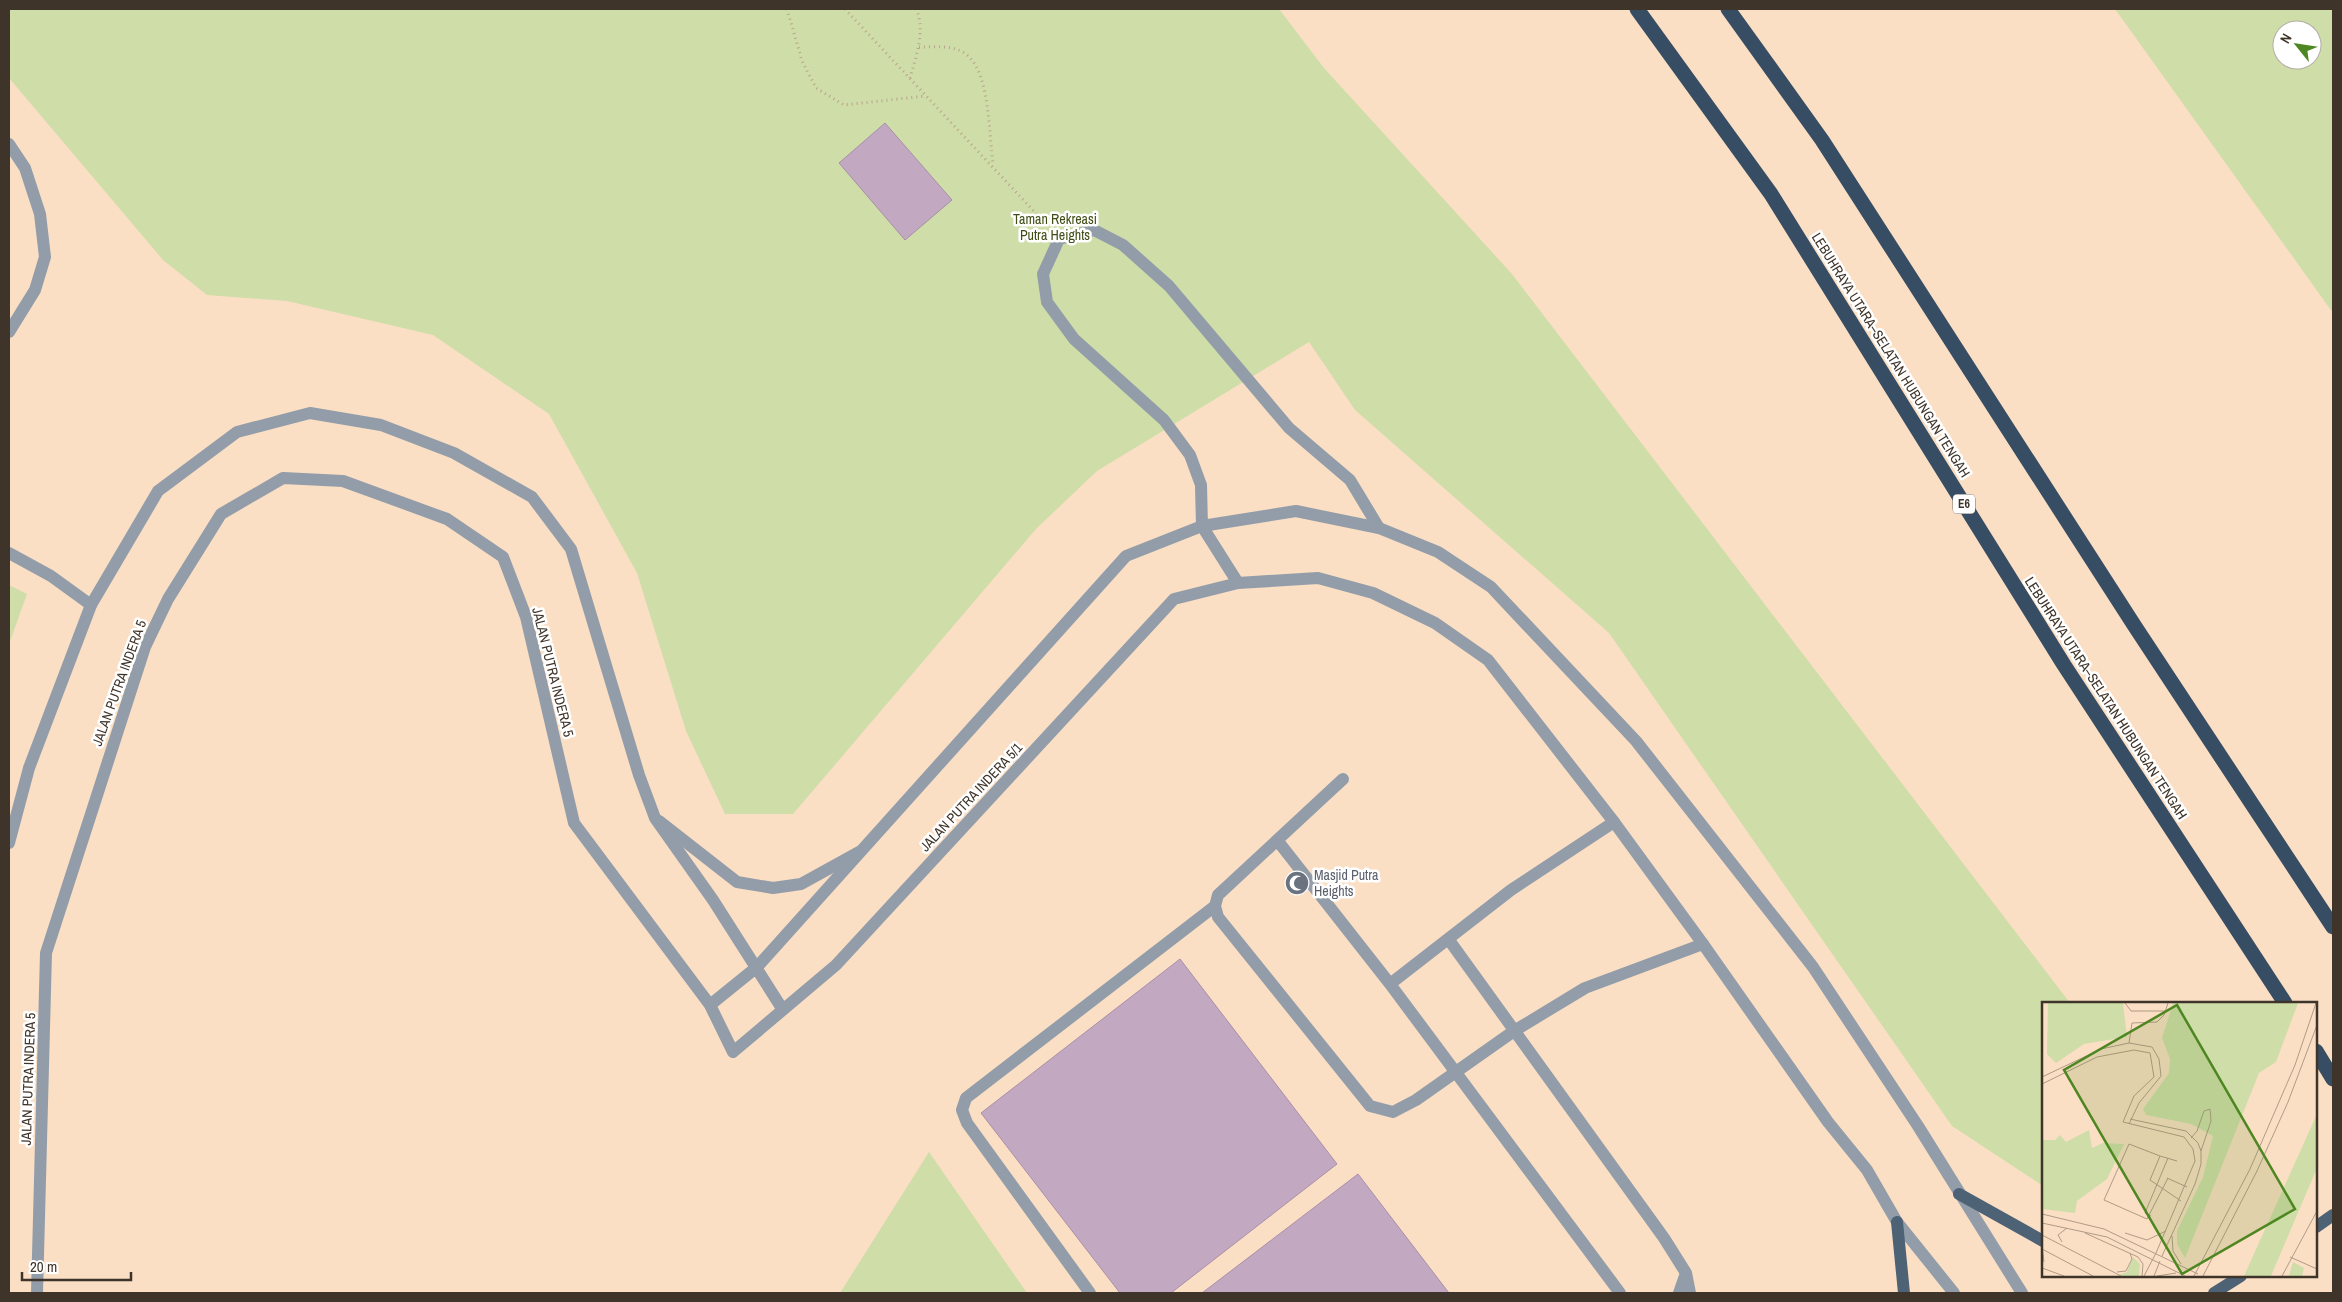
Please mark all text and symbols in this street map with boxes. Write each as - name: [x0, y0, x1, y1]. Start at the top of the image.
- north arrow: [2272, 20, 2322, 70]
- text: N: [2276, 30, 2296, 47]
- park label: Taman Rekreasi Putra Heights: [1013, 210, 1097, 244]
- street label: LEBUHRAYA UTARA–SELATAN HUBUNGAN TENGAH: [1808, 229, 1974, 481]
- road number: E6: [1953, 494, 1975, 514]
- street label: LEBUHRAYA UTARA–SELATAN HUBUNGAN TENGAH: [2021, 573, 2191, 823]
- street label: JALAN PUTRA INDERA 5: [528, 605, 578, 739]
- street label: JALAN PUTRA INDERA 5: [88, 618, 150, 748]
- street label: JALAN PUTRA INDERA 5/1: [916, 738, 1027, 855]
- place label: Masjid Putra Heights: [1314, 866, 1379, 900]
- mosque icon: Masjid Putra Heights: [1284, 870, 1310, 896]
- inset map: [2042, 1002, 2317, 1277]
- street label: JALAN PUTRA INDERA 5: [17, 1012, 39, 1146]
- scale bar: [22, 1250, 131, 1282]
- text: 20 m: [30, 1256, 57, 1277]

